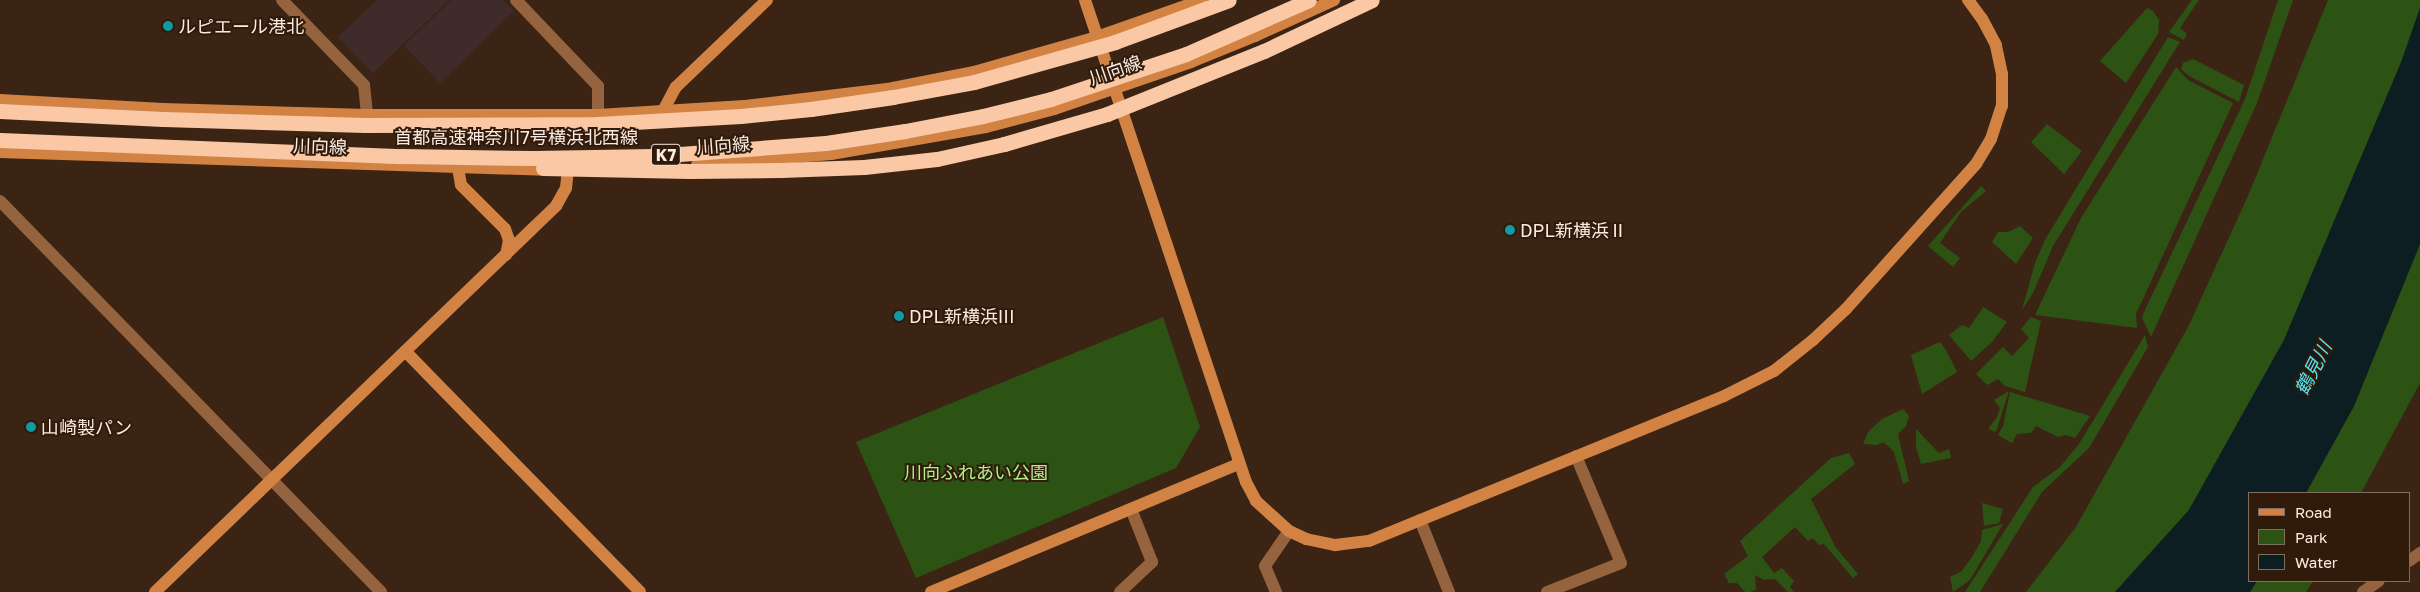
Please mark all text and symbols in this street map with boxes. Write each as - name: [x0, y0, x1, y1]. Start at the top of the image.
- place label: ルピエール港北: [178, 15, 304, 37]
- marker: ルピエール港北: [162, 20, 174, 32]
- street label: 川向線: [1086, 51, 1144, 89]
- street label: 首都高速神奈川7号横浜北西線: [394, 126, 638, 148]
- street label: 川向線: [695, 132, 751, 158]
- street label: 川向線: [293, 134, 347, 158]
- road number: K7: [650, 142, 682, 168]
- place label: DPL新横浜Ⅱ: [1520, 219, 1627, 241]
- marker: DPL新横浜Ⅱ: [1504, 224, 1516, 236]
- place label: DPL新横浜III: [909, 305, 1015, 327]
- marker: DPL新横浜III: [893, 310, 905, 322]
- water label: 鶴見川: [2290, 337, 2336, 399]
- place label: 山崎製パン: [41, 416, 131, 438]
- marker: 山崎製パン: [25, 421, 37, 433]
- park label: 川向ふれあい公園: [904, 461, 1048, 483]
- legend: [2248, 492, 2410, 582]
- text: Road: [2295, 503, 2332, 521]
- text: Park: [2295, 528, 2327, 546]
- text: Water: [2295, 553, 2338, 571]

